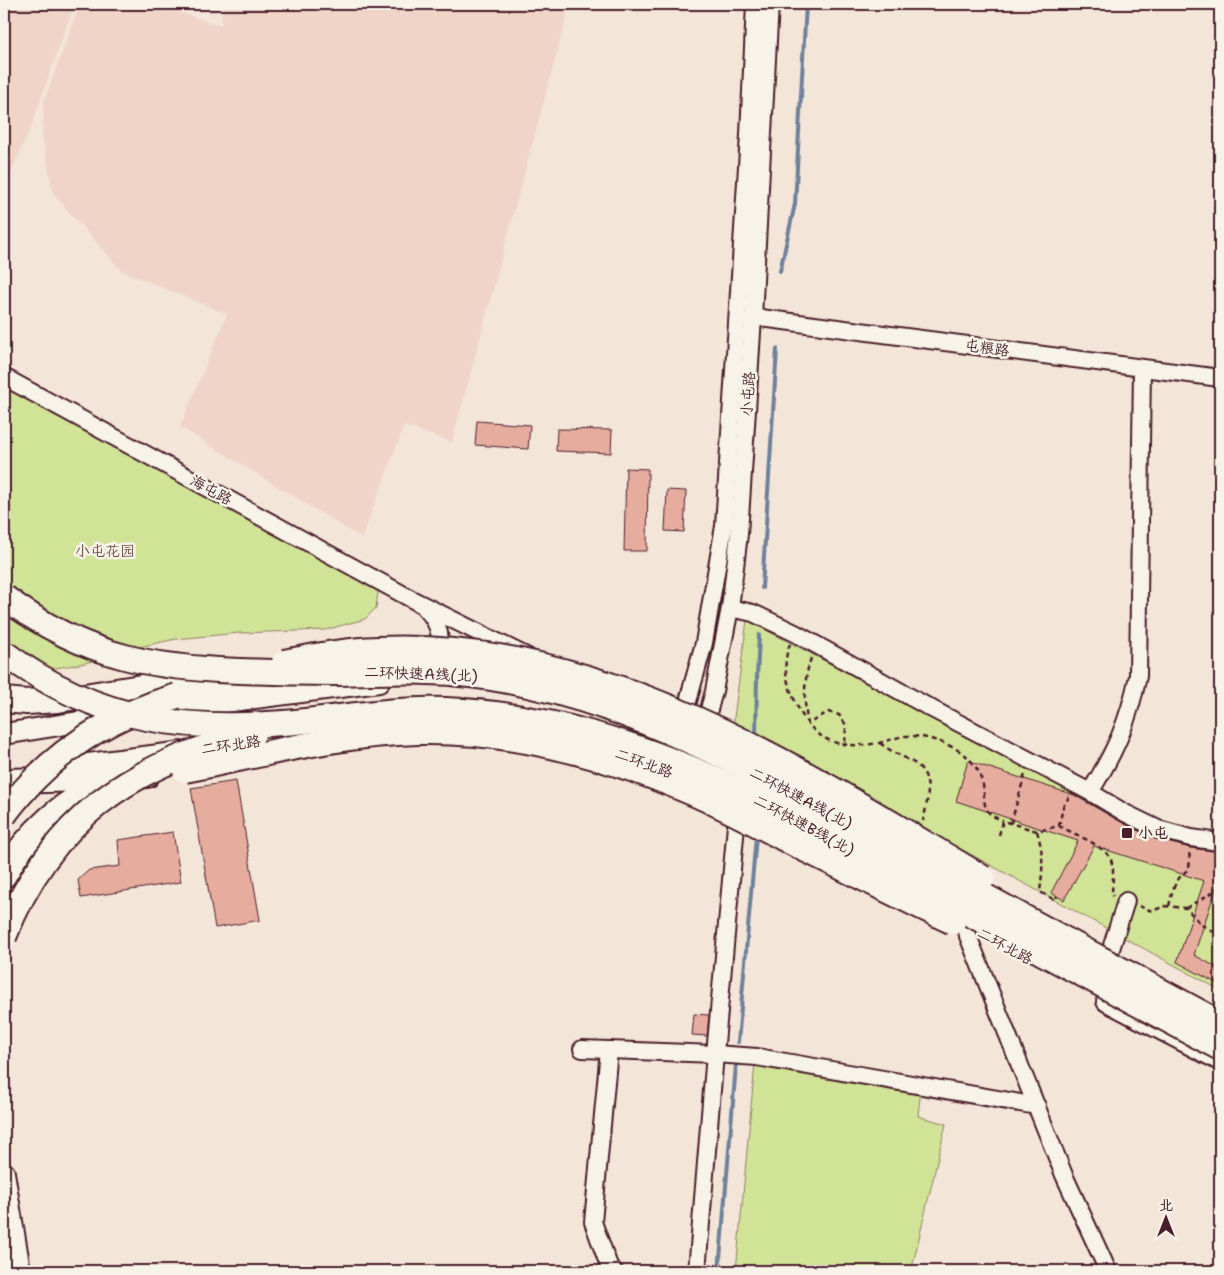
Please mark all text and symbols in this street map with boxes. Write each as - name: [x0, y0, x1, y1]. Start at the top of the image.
- street label: 屯粮路: [963, 335, 1011, 361]
- street label: 小屯路: [736, 371, 760, 417]
- street label: 海屯路: [186, 470, 236, 510]
- park label: 小屯花园: [75, 541, 135, 561]
- street label: 二环快速A线(北): [364, 662, 478, 686]
- street label: 二环北路: [200, 731, 262, 759]
- street label: 二环北路: [612, 743, 676, 783]
- street label: 二环快速A线(北): [746, 763, 856, 833]
- street label: 二环快速B线(北): [750, 790, 858, 860]
- place label: 小屯: [1138, 823, 1168, 843]
- marker: 小屯: [1120, 826, 1134, 840]
- street label: 二环北路: [974, 923, 1036, 969]
- north arrow: [1142, 1192, 1192, 1242]
- text: 北: [1159, 1196, 1173, 1214]

